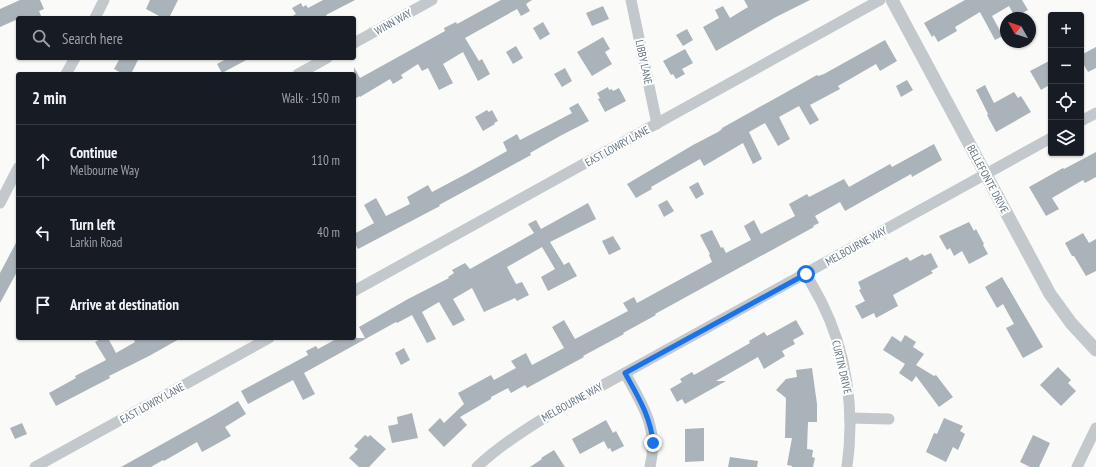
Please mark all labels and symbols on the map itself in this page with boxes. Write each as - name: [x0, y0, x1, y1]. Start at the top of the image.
- street label: WINN WAY: [372, 6, 414, 38]
- north arrow: [1000, 12, 1036, 48]
- street label: LIBBY LANE: [632, 38, 656, 86]
- street label: EAST LOWRY LANE: [583, 123, 652, 169]
- street label: BELLEFONTE DRIVE: [964, 142, 1012, 216]
- street label: MELBOURNE WAY: [823, 223, 889, 269]
- route start: [797, 265, 815, 283]
- street label: CURTIN DRIVE: [829, 339, 855, 395]
- street label: MELBOURNE WAY: [539, 379, 605, 425]
- street label: EAST LOWRY LANE: [118, 380, 187, 426]
- route end: [644, 434, 662, 452]

